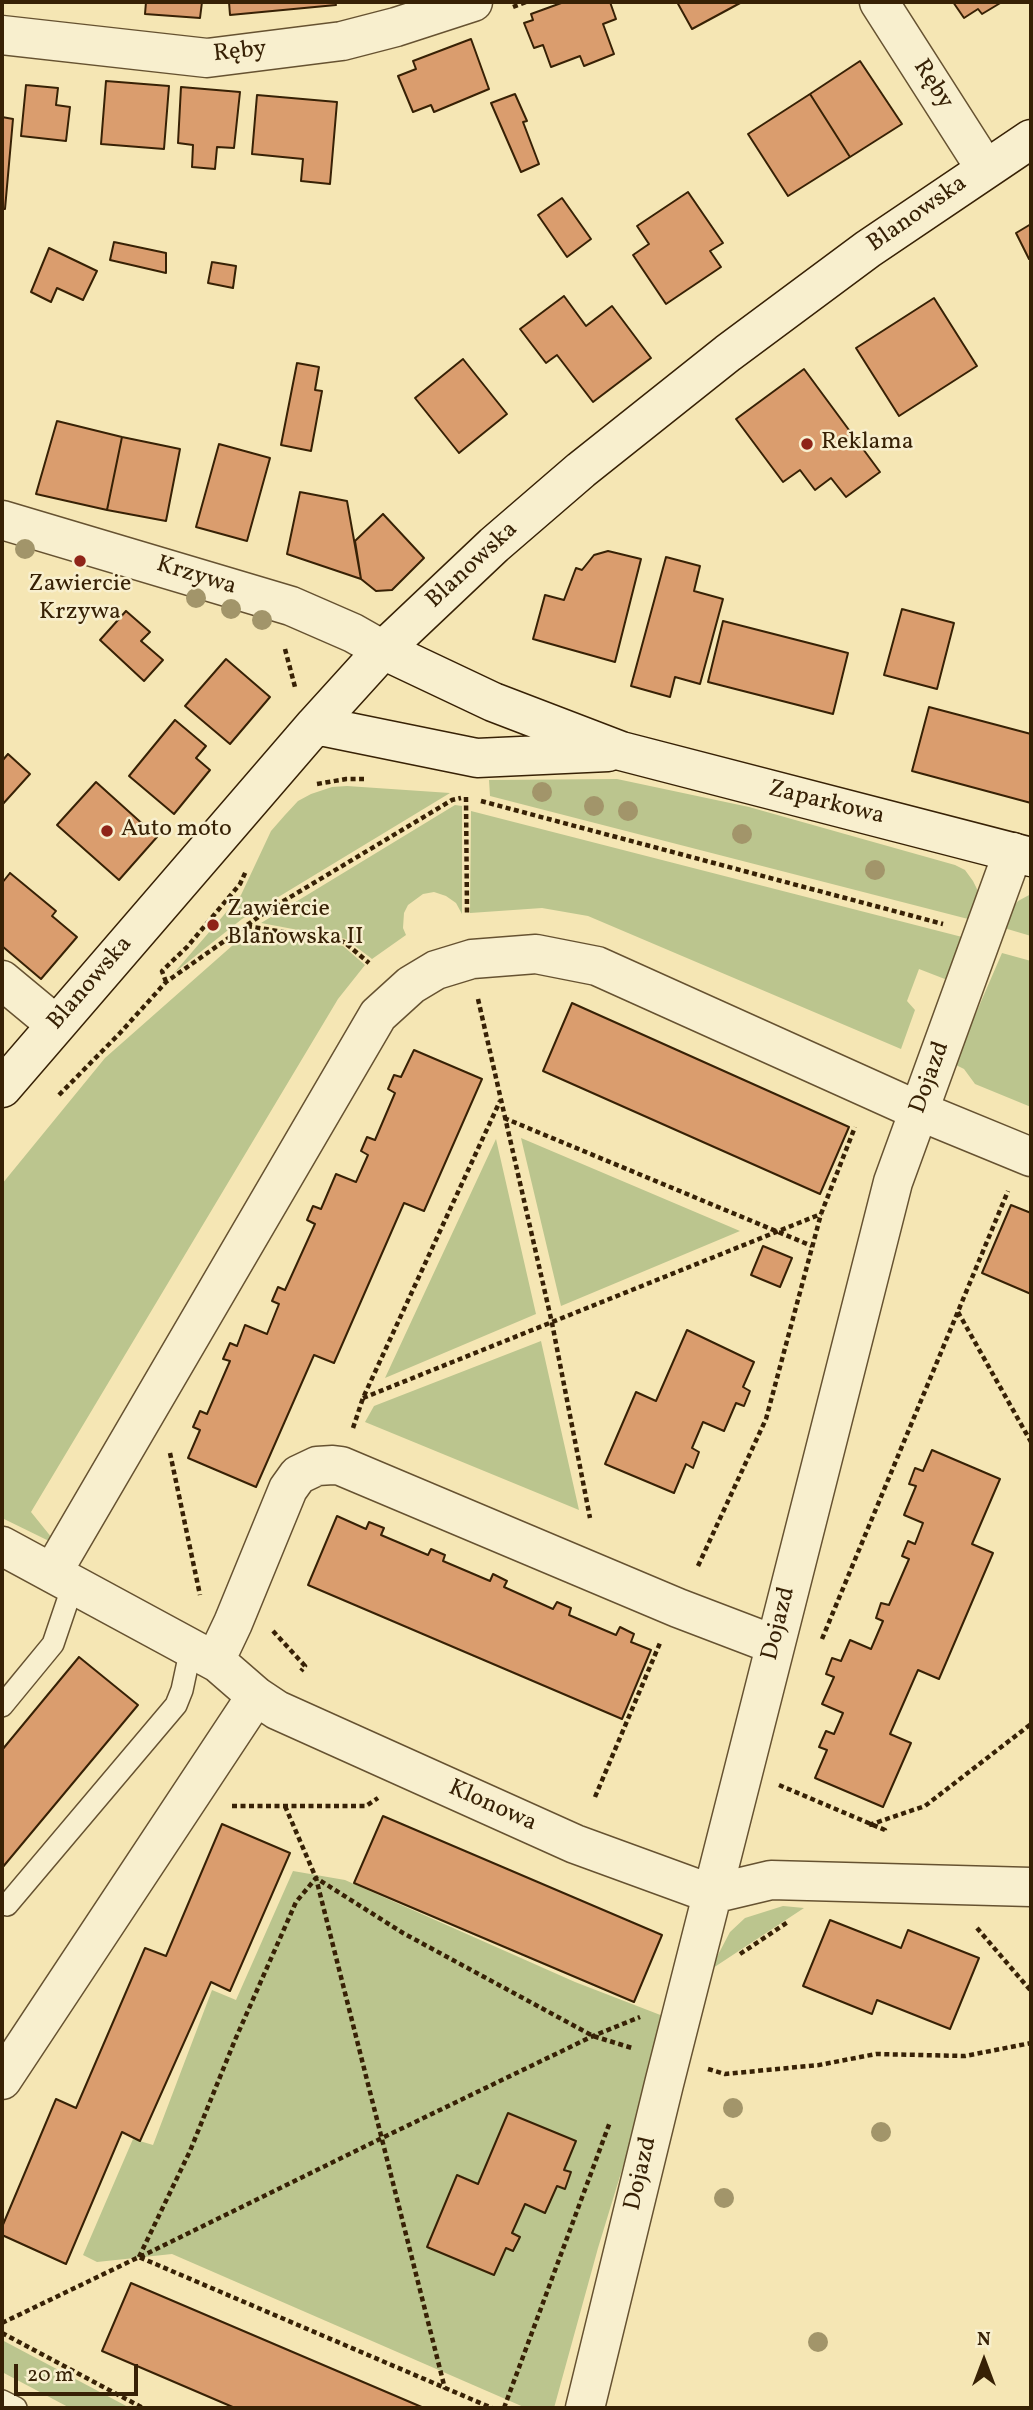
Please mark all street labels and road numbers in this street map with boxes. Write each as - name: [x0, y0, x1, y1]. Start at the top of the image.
- street label: Ręby: [212, 36, 268, 70]
- street label: Ręby: [905, 55, 959, 115]
- street label: Blanowska: [863, 170, 973, 260]
- street label: Blanowska: [421, 516, 525, 616]
- street label: Krzywa: [153, 551, 239, 603]
- street label: Zaparkowa: [765, 776, 887, 832]
- street label: Blanowska: [42, 931, 140, 1037]
- street label: Dojazd: [905, 1038, 957, 1118]
- street label: Dojazd: [757, 1584, 803, 1664]
- street label: Klonowa: [443, 1775, 541, 1839]
- street label: Dojazd: [620, 2134, 664, 2214]

